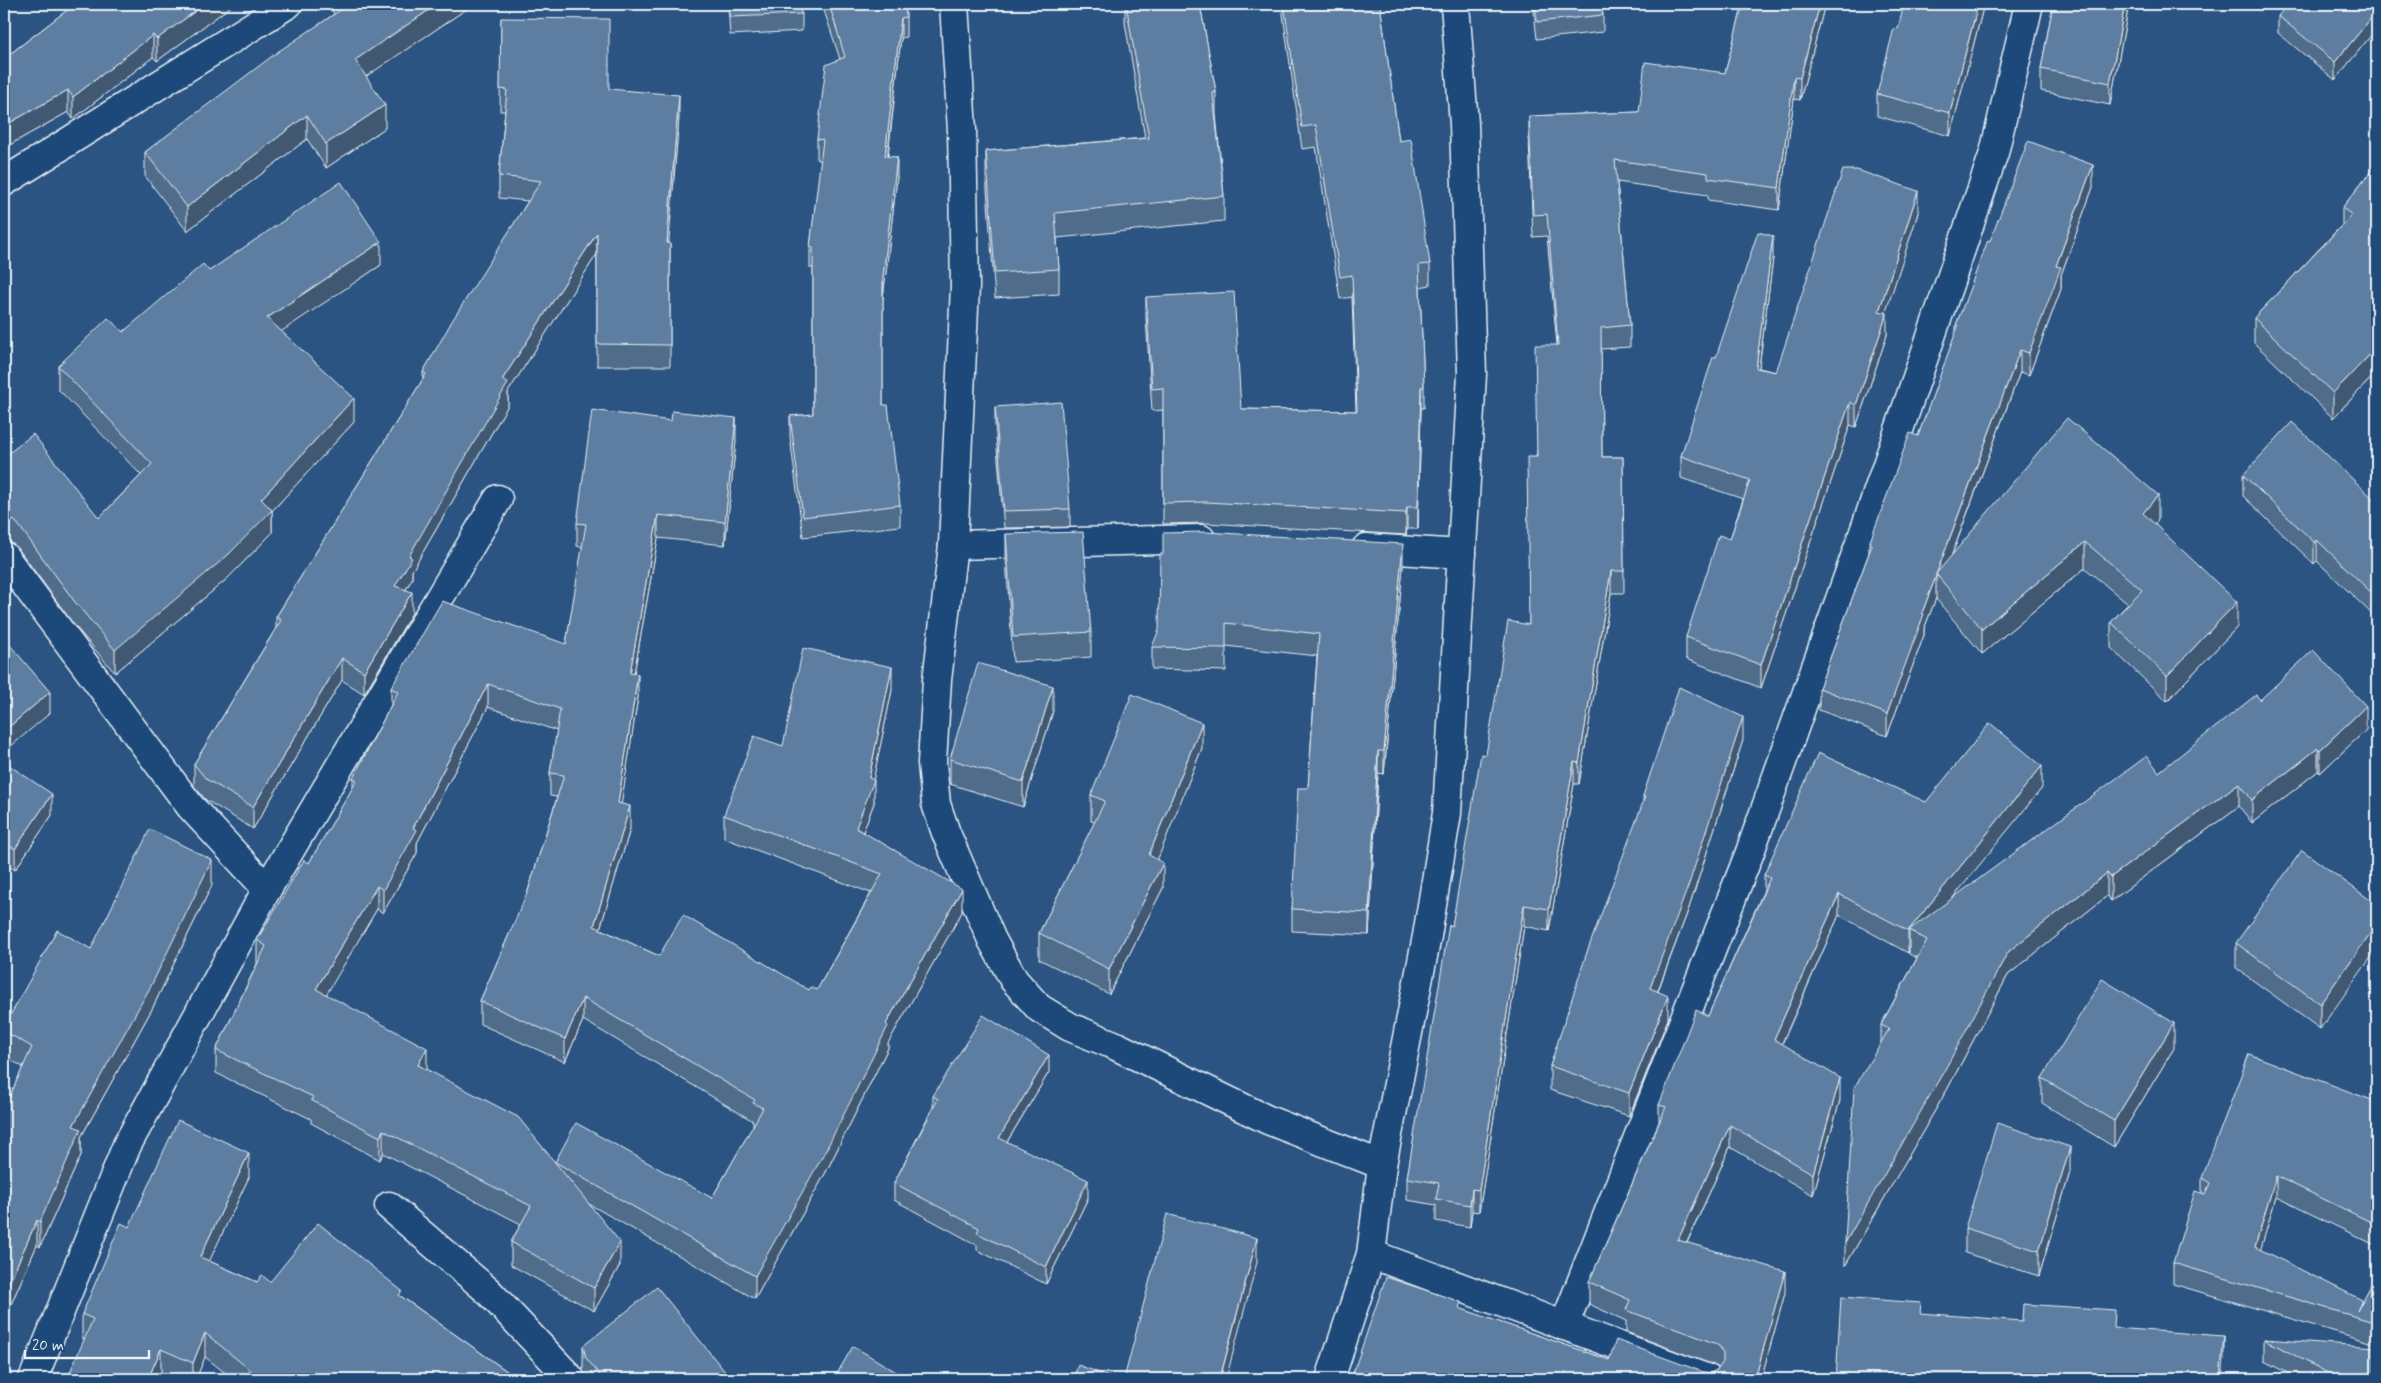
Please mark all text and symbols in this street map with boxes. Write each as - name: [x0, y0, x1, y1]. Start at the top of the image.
- scale bar: [25, 1328, 149, 1360]
- text: 20 m: [32, 1336, 64, 1356]

